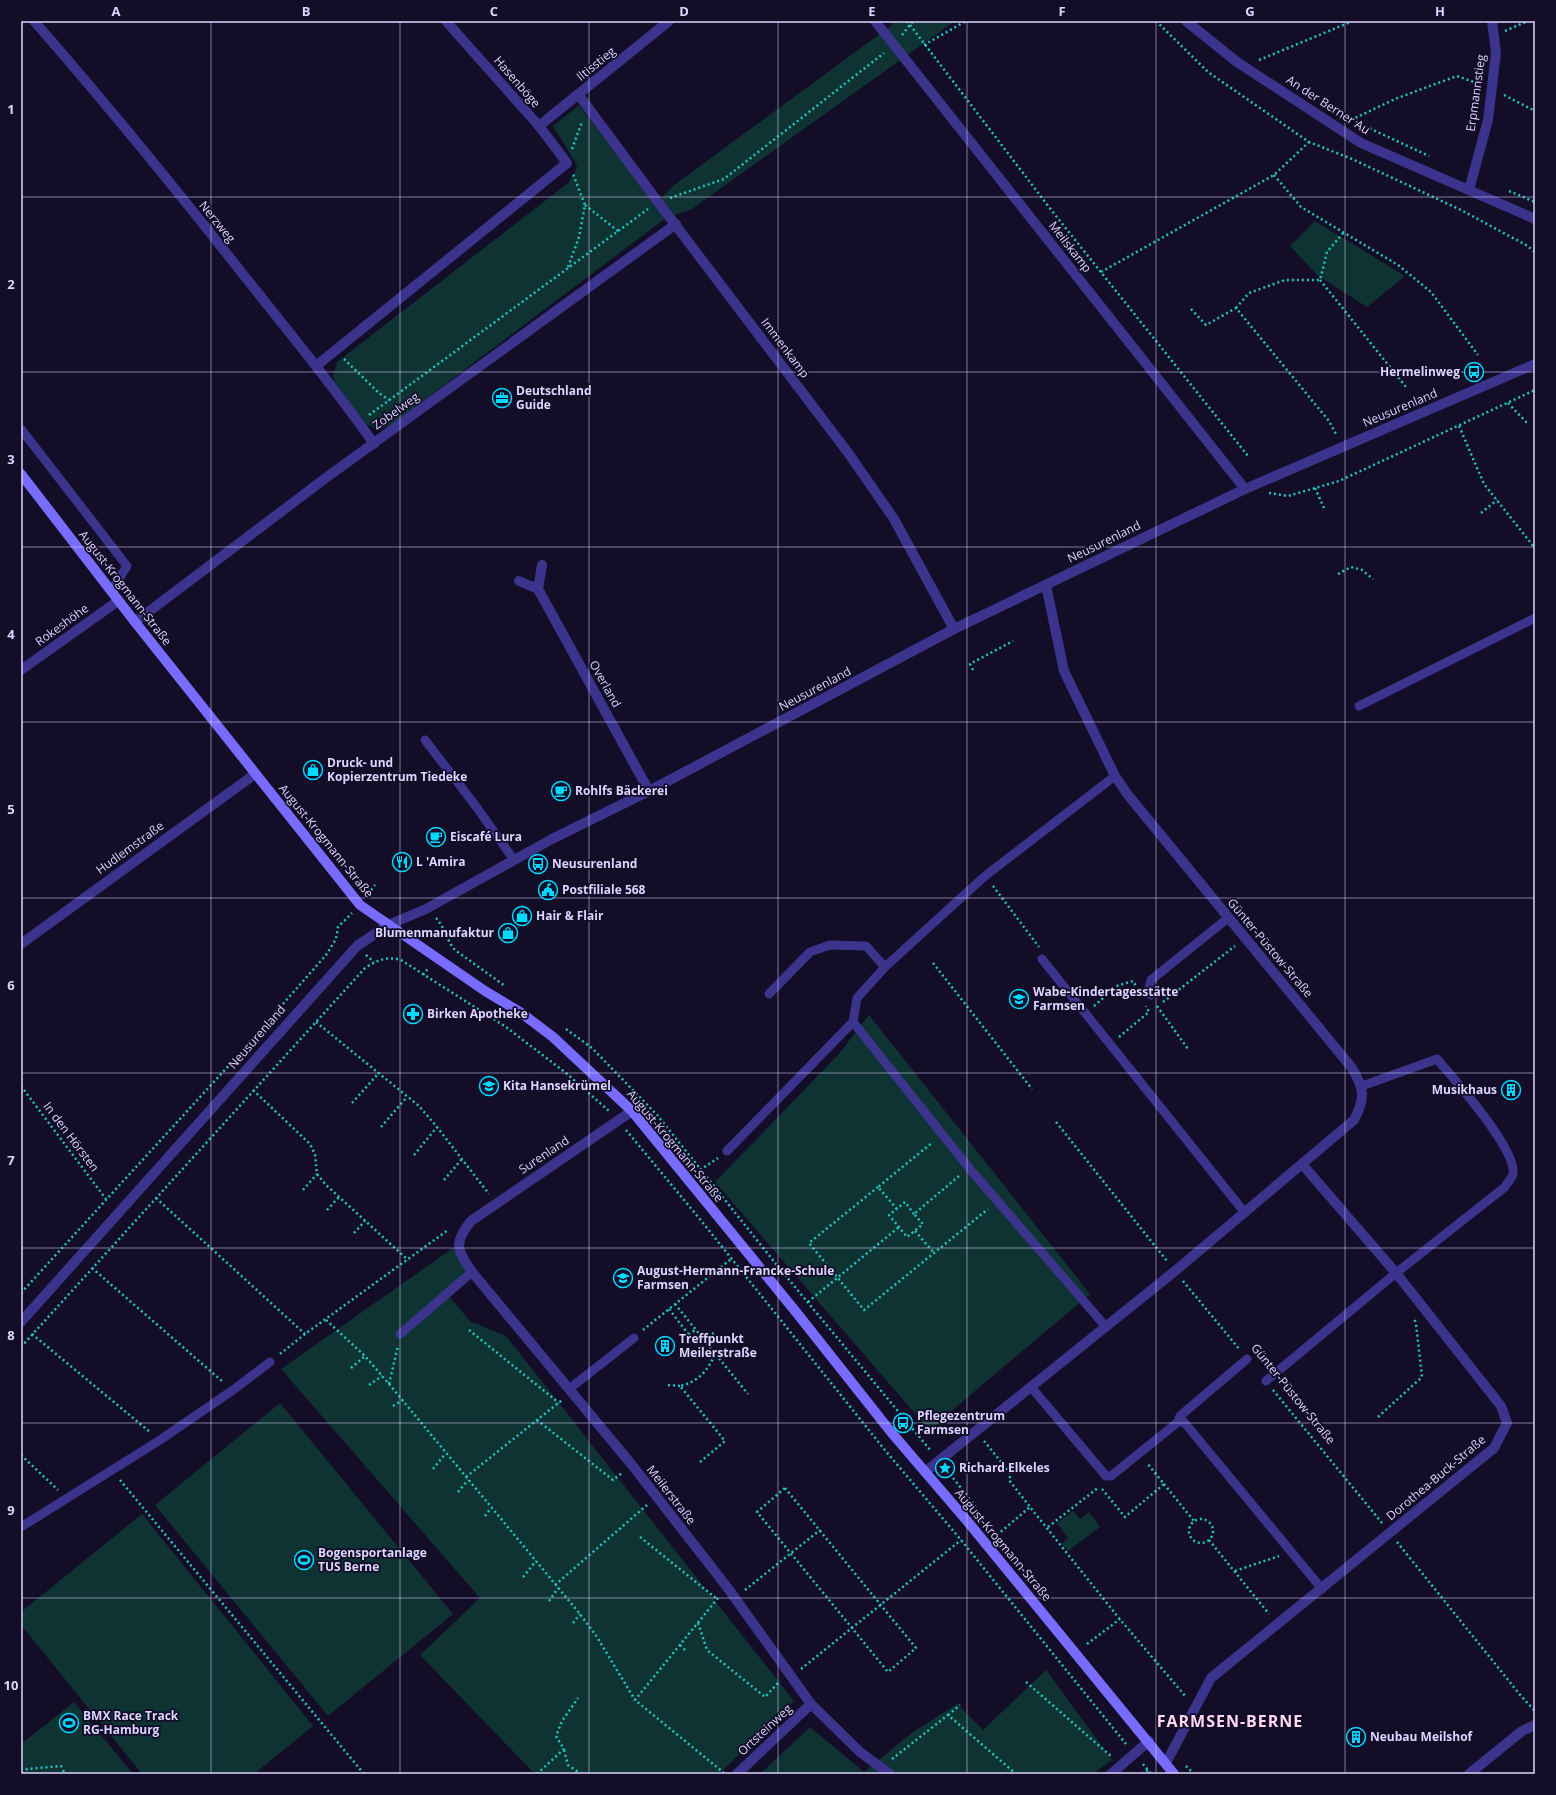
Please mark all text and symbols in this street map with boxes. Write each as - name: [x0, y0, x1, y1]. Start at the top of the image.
- text: A: [112, 2, 121, 20]
- text: B: [302, 2, 311, 20]
- text: C: [490, 2, 498, 20]
- text: D: [679, 2, 689, 20]
- text: E: [868, 2, 876, 20]
- text: F: [1058, 2, 1066, 20]
- text: G: [1245, 2, 1255, 20]
- text: H: [1435, 2, 1445, 20]
- street label: Iltisstieg: [573, 42, 619, 85]
- street label: Hasenböge: [490, 52, 545, 111]
- street label: Erpmannstieg: [1462, 53, 1489, 133]
- street label: An der Berner Au: [1283, 71, 1373, 138]
- text: 1: [7, 100, 15, 118]
- street label: Nerzweg: [195, 197, 240, 246]
- street label: Meilskamp: [1045, 218, 1096, 276]
- text: 2: [7, 275, 15, 293]
- street label: Immenkamp: [757, 314, 814, 381]
- bus stop icon: Hermelinweg: [1463, 361, 1485, 383]
- place label: Hermelinweg: [1380, 363, 1460, 380]
- place label: Deutschland Guide: [516, 382, 591, 413]
- street label: Neusurenland: [1360, 384, 1440, 431]
- office icon: Deutschland Guide: [491, 387, 513, 409]
- street label: Zobelweg: [369, 388, 423, 433]
- text: 3: [7, 450, 15, 468]
- street label: Neusurenland: [1064, 516, 1143, 567]
- street label: August-Krogmann-Straße: [75, 527, 176, 649]
- street label: Rokeshöhe: [32, 599, 92, 650]
- text: 4: [7, 625, 15, 643]
- street label: Overland: [586, 657, 625, 710]
- street label: Neusurenland: [776, 662, 854, 715]
- place label: Druck- und Kopierzentrum Tiedeke: [327, 754, 467, 785]
- shop icon: Druck- und Kopierzentrum Tiedeke: [302, 759, 324, 781]
- street label: August-Krogmann-Straße: [275, 780, 378, 901]
- cafe icon: Rohlfs Bäckerei: [550, 780, 572, 802]
- place label: Rohlfs Bäckerei: [575, 782, 668, 799]
- text: 5: [7, 800, 15, 818]
- street label: Hudlemstraße: [92, 817, 167, 878]
- cafe icon: Eiscafé Lura: [425, 826, 447, 848]
- place label: Eiscafé Lura: [450, 828, 522, 845]
- restaurant icon: L 'Amira: [391, 851, 413, 873]
- place label: L 'Amira: [416, 853, 466, 870]
- bus stop icon: Neusurenland: [527, 853, 549, 875]
- place label: Neusurenland: [552, 855, 637, 872]
- public building icon: Postfiliale 568: [537, 879, 559, 901]
- place label: Postfiliale 568: [562, 881, 646, 898]
- street label: Günter-Püstow-Straße: [1224, 894, 1317, 1001]
- shop icon: Hair & Flair: [511, 905, 533, 927]
- place label: Hair & Flair: [536, 907, 604, 924]
- shop icon: Blumenmanufaktur: [497, 922, 519, 944]
- place label: Blumenmanufaktur: [375, 924, 495, 941]
- text: 6: [7, 976, 15, 994]
- place label: Wabe-Kindertagesstätte Farmsen: [1033, 983, 1178, 1014]
- school or university icon: Wabe-Kindertagesstätte Farmsen: [1008, 988, 1030, 1010]
- street label: Neusurenland: [224, 1001, 289, 1072]
- pharmacy icon: Birken Apotheke: [402, 1003, 424, 1025]
- place label: Birken Apotheke: [427, 1005, 528, 1022]
- school or university icon: Kita Hansekrümel: [478, 1075, 500, 1097]
- place label: Kita Hansekrümel: [503, 1077, 611, 1094]
- building icon: Musikhaus: [1500, 1079, 1522, 1101]
- place label: Musikhaus: [1432, 1081, 1497, 1098]
- street label: August-Krogmann-Straße: [623, 1086, 728, 1206]
- street label: In den Hörsten: [39, 1098, 103, 1175]
- street label: Surenland: [515, 1132, 572, 1178]
- text: 7: [7, 1151, 15, 1169]
- place label: August-Hermann-Francke-Schule Farmsen: [637, 1262, 834, 1293]
- school or university icon: August-Hermann-Francke-Schule Farmsen: [612, 1267, 634, 1289]
- text: 8: [7, 1326, 15, 1344]
- place label: Treffpunkt Meilerstraße: [679, 1330, 757, 1361]
- building icon: Treffpunkt Meilerstraße: [654, 1335, 676, 1357]
- street label: Günter-Püstow-Straße: [1248, 1340, 1339, 1448]
- place label: Pflegezentrum Farmsen: [917, 1407, 1005, 1438]
- bus stop icon: Pflegezentrum Farmsen: [892, 1412, 914, 1434]
- street label: Dorothea-Buck-Straße: [1382, 1431, 1489, 1524]
- place icon: Richard Elkeles: [934, 1457, 956, 1479]
- place label: Richard Elkeles: [959, 1459, 1050, 1476]
- street label: Meilerstraße: [643, 1461, 700, 1528]
- street label: August-Krogmann-Straße: [951, 1485, 1056, 1605]
- text: 9: [7, 1501, 15, 1519]
- place label: Bogensportanlage TUS Berne: [318, 1544, 427, 1575]
- sports icon: Bogensportanlage TUS Berne: [293, 1549, 315, 1571]
- text: 10: [4, 1676, 18, 1694]
- street label: Ortsteinweg: [734, 1700, 796, 1759]
- place label: BMX Race Track RG-Hamburg: [83, 1707, 179, 1738]
- district label: FARMSEN-BERNE: [1157, 1710, 1303, 1732]
- sports icon: BMX Race Track RG-Hamburg: [58, 1712, 80, 1734]
- building icon: Neubau Meilshof: [1345, 1726, 1367, 1748]
- place label: Neubau Meilshof: [1370, 1728, 1474, 1745]

